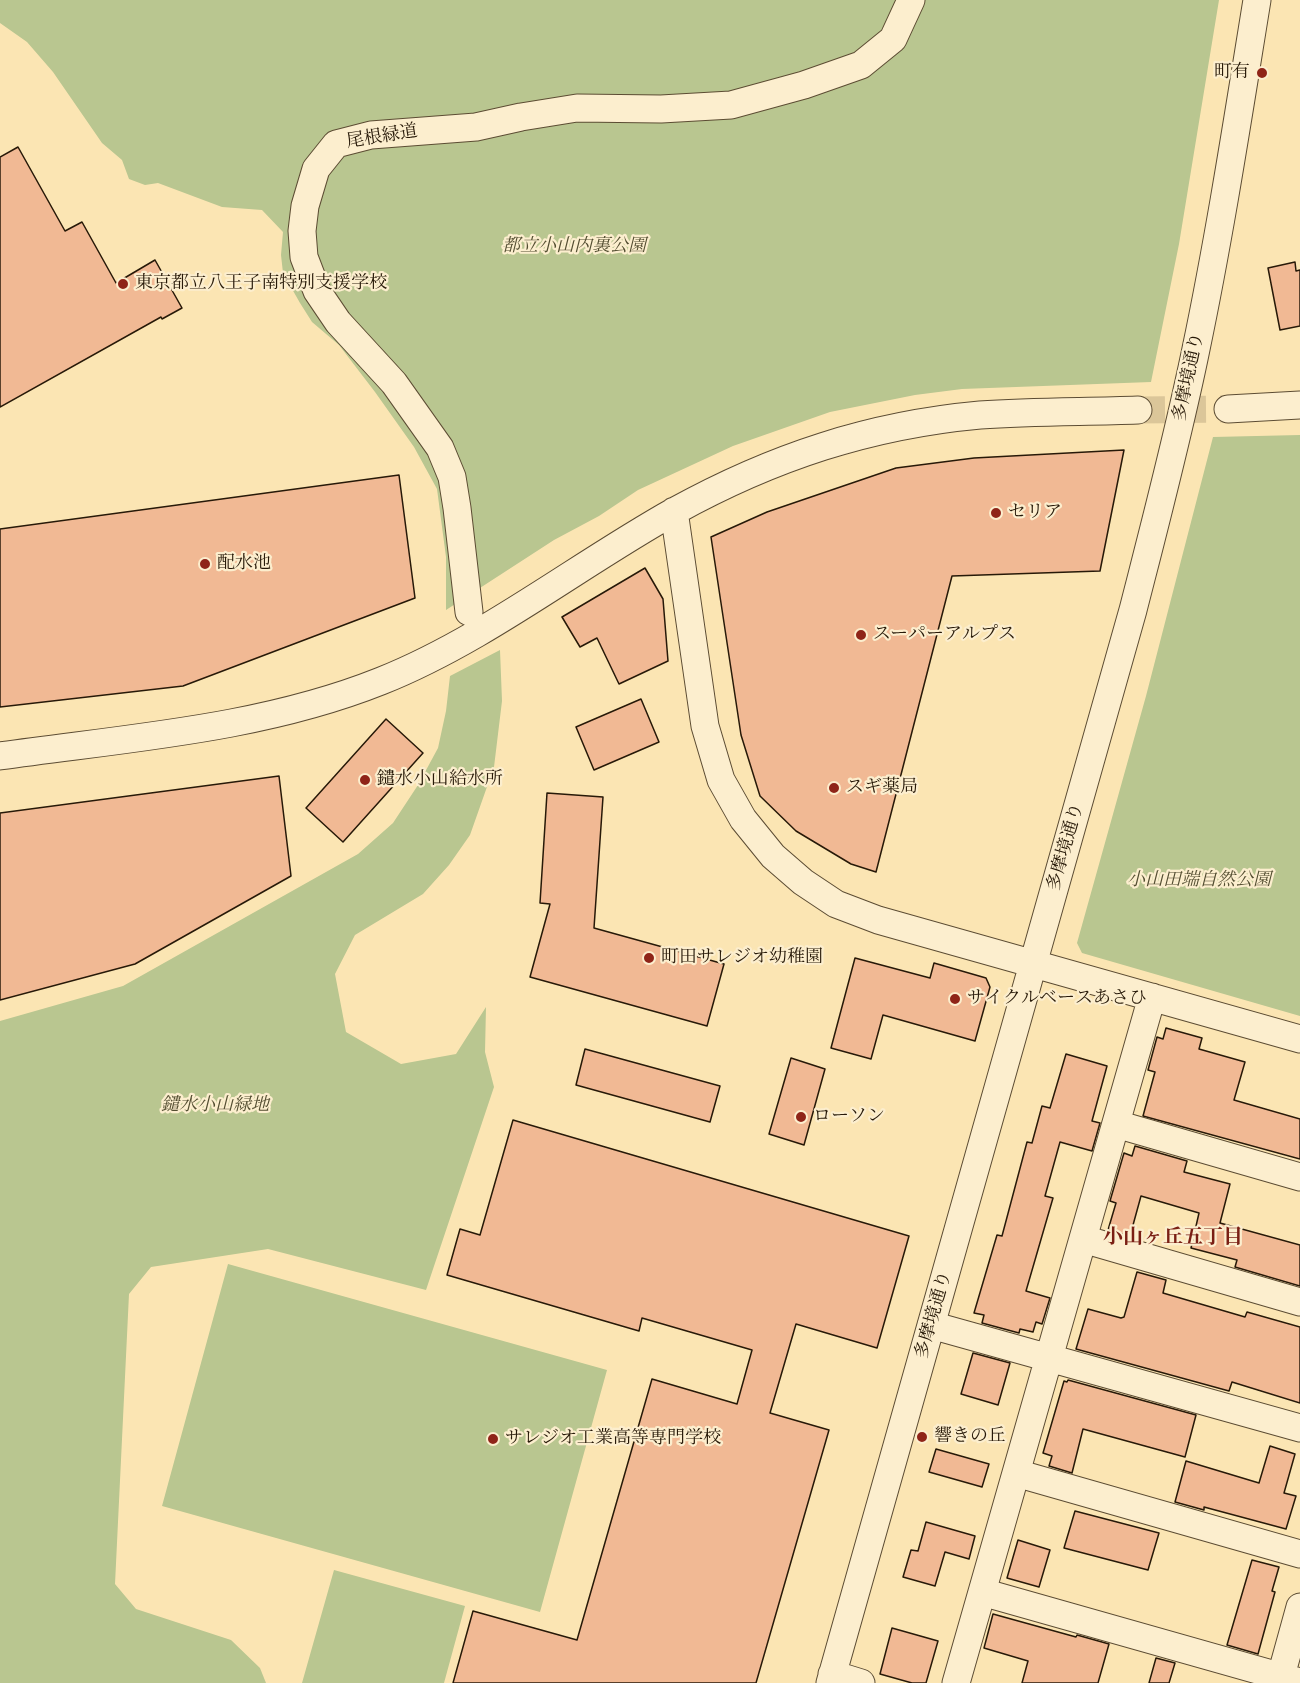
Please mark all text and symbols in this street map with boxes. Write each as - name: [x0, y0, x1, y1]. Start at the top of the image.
- place label: 町有: [1214, 62, 1250, 84]
- marker: 町有: [1255, 66, 1269, 80]
- street label: 尾根緑道: [345, 121, 419, 153]
- park label: 都立小山内裏公園: [502, 236, 646, 258]
- place label: 東京都立八王子南特別支援学校: [135, 273, 387, 295]
- marker: 東京都立八王子南特別支援学校: [116, 277, 130, 291]
- street label: 多摩境通り: [1169, 331, 1209, 423]
- place label: セリア: [1008, 502, 1062, 524]
- marker: セリア: [989, 506, 1003, 520]
- place label: 配水池: [217, 553, 271, 575]
- marker: 配水池: [198, 557, 212, 571]
- place label: スーパーアルプス: [873, 624, 1016, 646]
- marker: スーパーアルプス: [854, 628, 868, 642]
- place label: 鑓水小山給水所: [377, 769, 503, 791]
- marker: 鑓水小山給水所: [358, 773, 372, 787]
- place label: スギ薬局: [846, 777, 918, 799]
- marker: スギ薬局: [827, 781, 841, 795]
- street label: 多摩境通り: [1043, 801, 1089, 893]
- park label: 小山田端自然公園: [1127, 870, 1271, 892]
- place label: 町田サレジオ幼稚園: [661, 947, 823, 969]
- marker: 町田サレジオ幼稚園: [642, 951, 656, 965]
- place label: サイクルベースあさひ: [967, 988, 1147, 1010]
- marker: サイクルベースあさひ: [948, 992, 962, 1006]
- park label: 鑓水小山緑地: [161, 1095, 269, 1117]
- place label: ローソン: [813, 1106, 885, 1128]
- marker: ローソン: [794, 1110, 808, 1124]
- district label: 小山ヶ丘五丁目: [1103, 1226, 1243, 1250]
- street label: 多摩境通り: [911, 1269, 957, 1361]
- place label: 響きの丘: [934, 1426, 1006, 1448]
- place label: サレジオ工業高等専門学校: [505, 1428, 721, 1450]
- marker: 響きの丘: [915, 1430, 929, 1444]
- marker: サレジオ工業高等専門学校: [486, 1432, 500, 1446]

